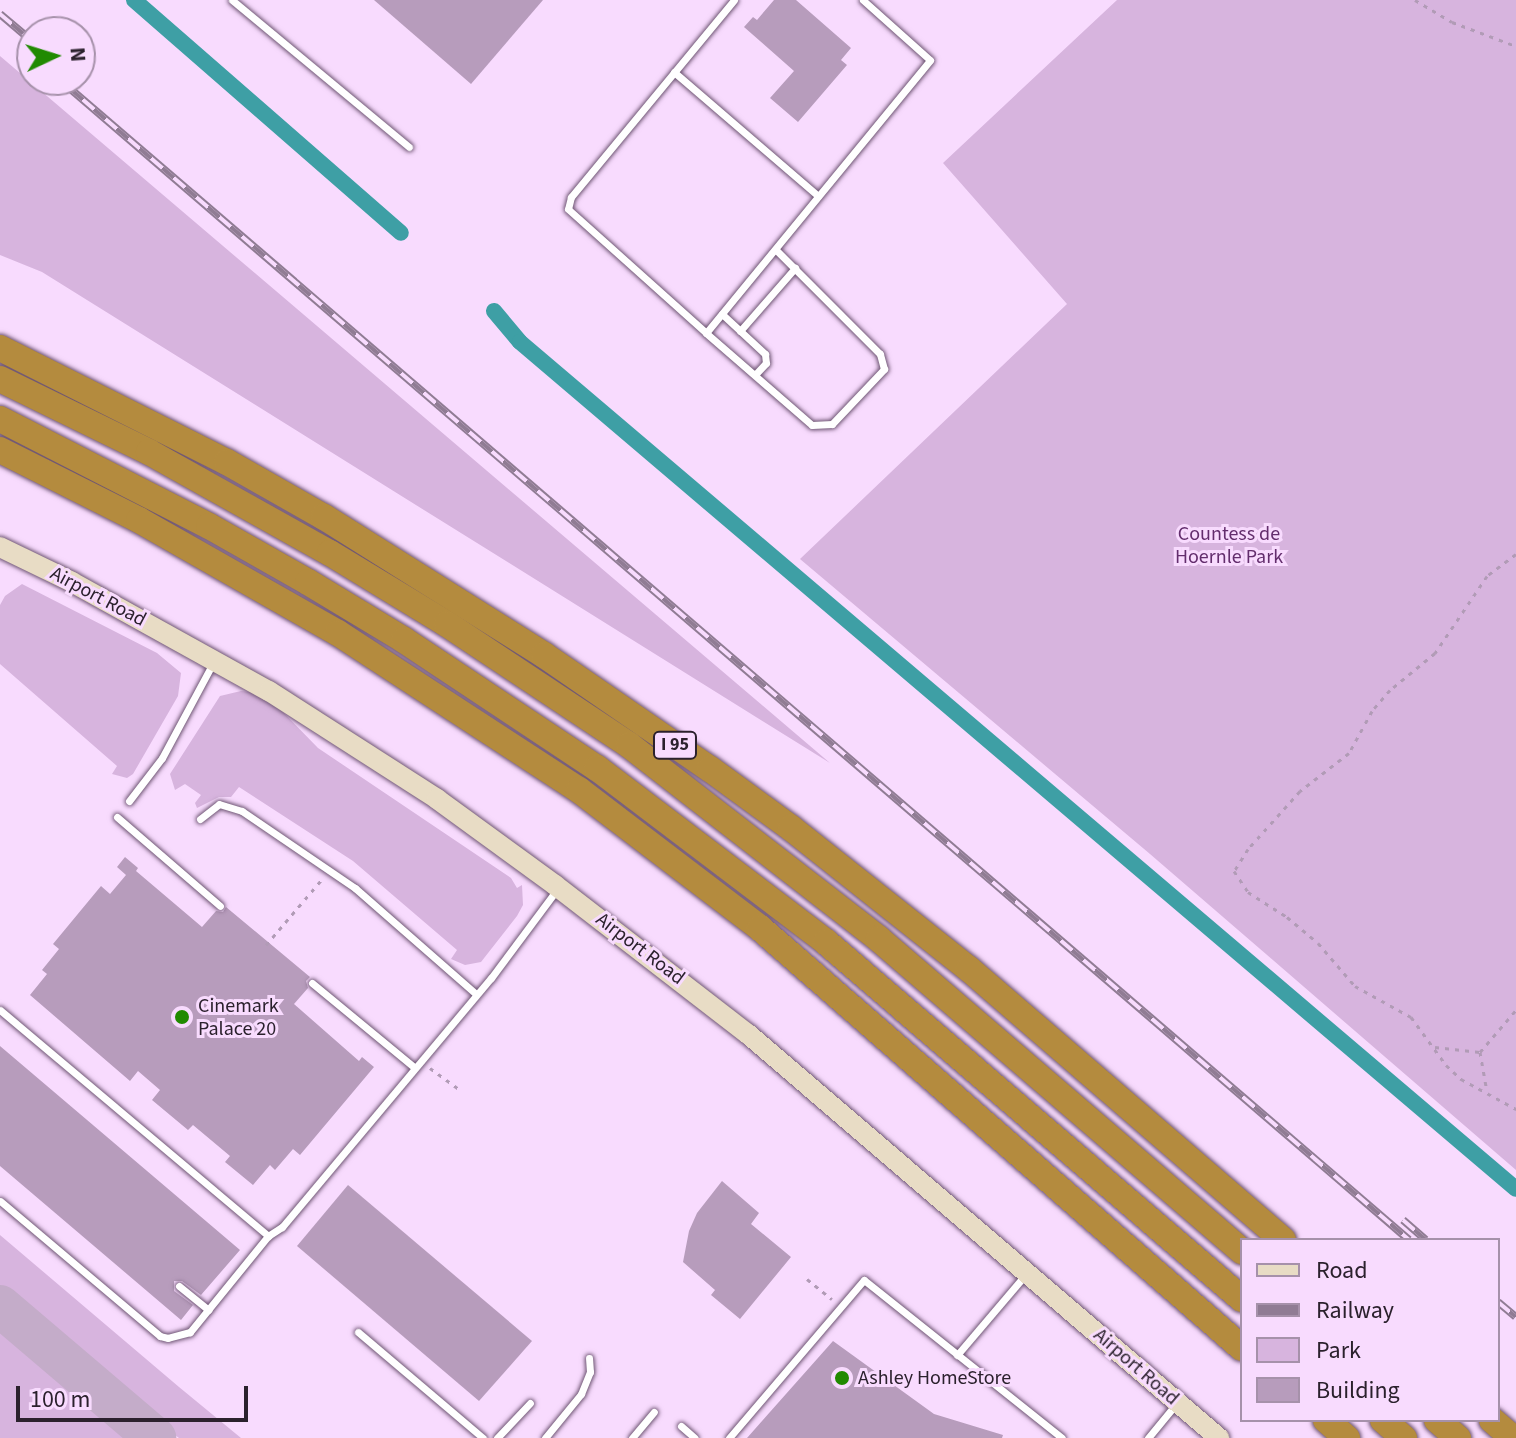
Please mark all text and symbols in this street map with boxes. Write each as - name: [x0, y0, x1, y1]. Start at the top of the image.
- north arrow: [16, 16, 96, 96]
- text: N: [61, 46, 94, 63]
- park label: Countess de Hoernle Park: [1175, 523, 1283, 570]
- street label: Airport Road: [46, 562, 150, 632]
- road number: I 95: [651, 731, 699, 759]
- street label: Airport Road: [591, 908, 689, 990]
- place label: Cinemark Palace 20: [198, 994, 279, 1041]
- marker: Cinemark Palace 20: [173, 1008, 191, 1026]
- legend: [1240, 1238, 1500, 1422]
- text: Road: [1316, 1253, 1368, 1288]
- text: Railway: [1316, 1293, 1394, 1328]
- street label: Airport Road: [1088, 1323, 1184, 1411]
- text: Park: [1316, 1333, 1361, 1368]
- place label: Ashley HomeStore: [858, 1366, 1011, 1390]
- marker: Ashley HomeStore: [833, 1369, 851, 1387]
- scale bar: [20, 1370, 252, 1420]
- text: Building: [1316, 1373, 1400, 1408]
- text: 100 m: [30, 1382, 90, 1417]

